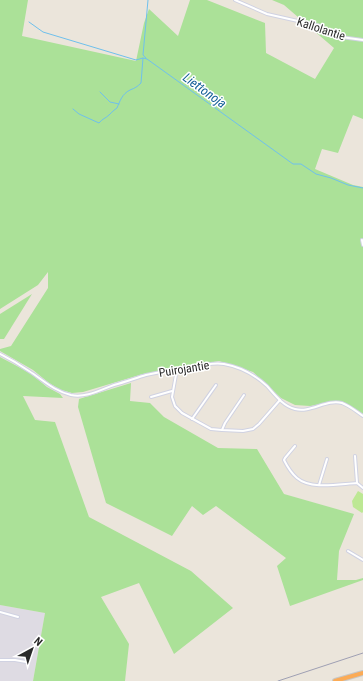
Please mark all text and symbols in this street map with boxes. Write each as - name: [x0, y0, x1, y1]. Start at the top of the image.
- street label: Kallolantie: [295, 15, 347, 44]
- water label: Liettonoja: [180, 70, 229, 111]
- street label: Puirojantie: [158, 358, 211, 380]
- north arrow: [12, 629, 52, 669]
- text: N: [31, 635, 45, 649]

